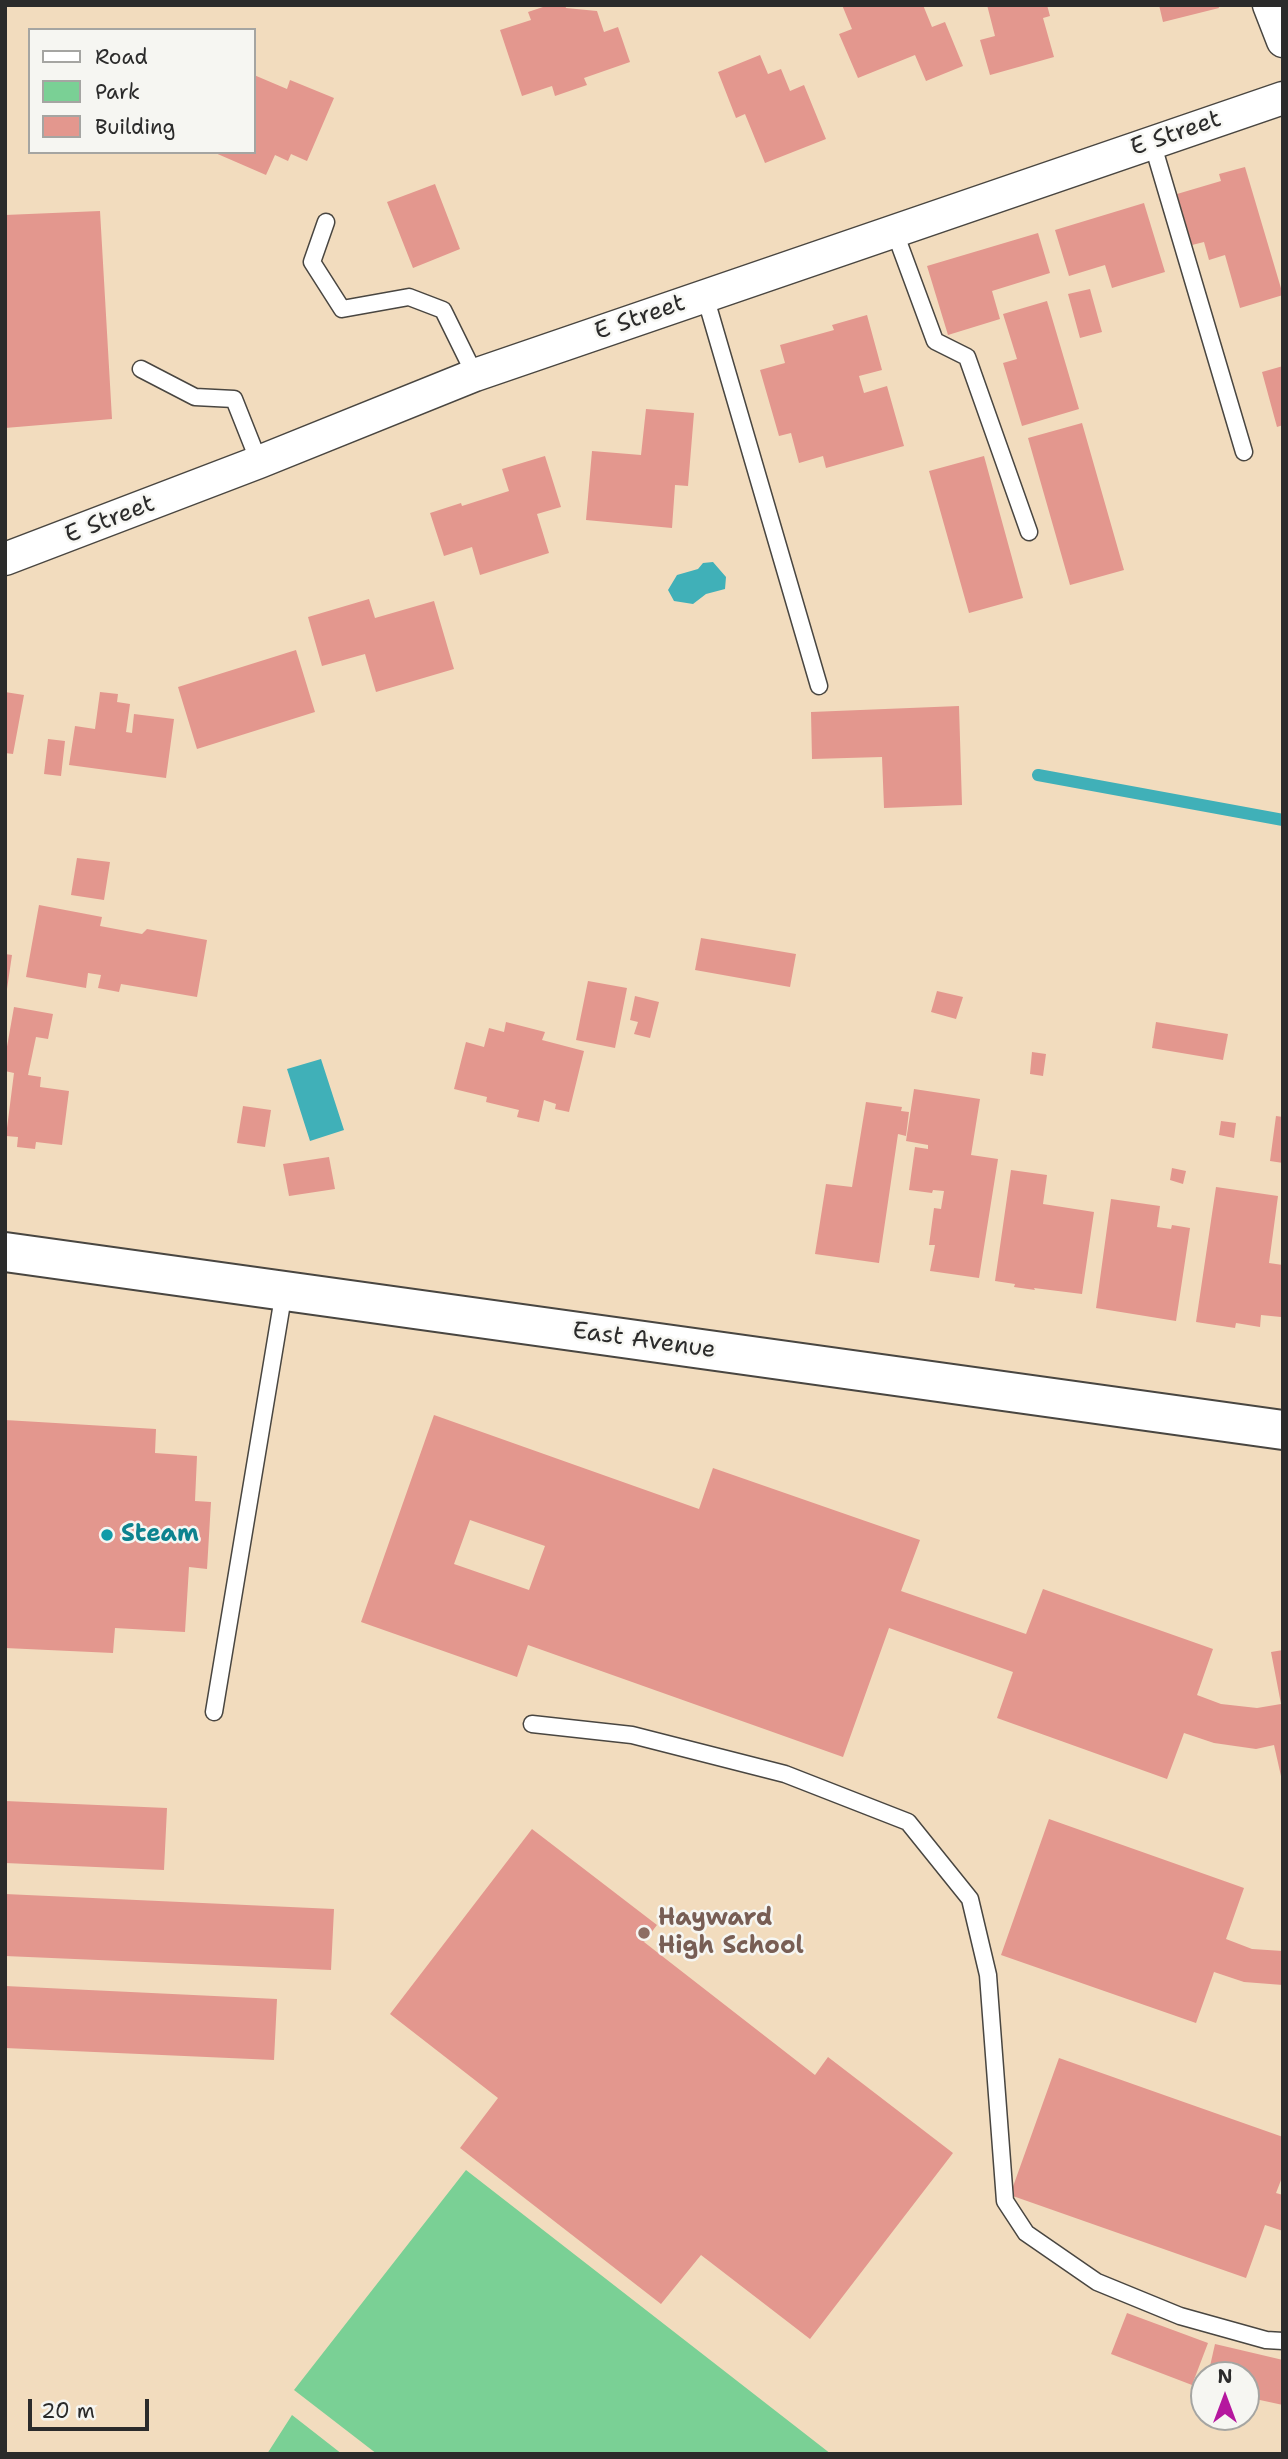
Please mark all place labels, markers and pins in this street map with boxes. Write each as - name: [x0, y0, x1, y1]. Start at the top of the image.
- place label: Steam: [121, 1521, 199, 1549]
- marker: Steam: [99, 1527, 115, 1543]
- place label: Hayward High School: [658, 1905, 804, 1961]
- marker: Hayward High School: [636, 1925, 652, 1941]

